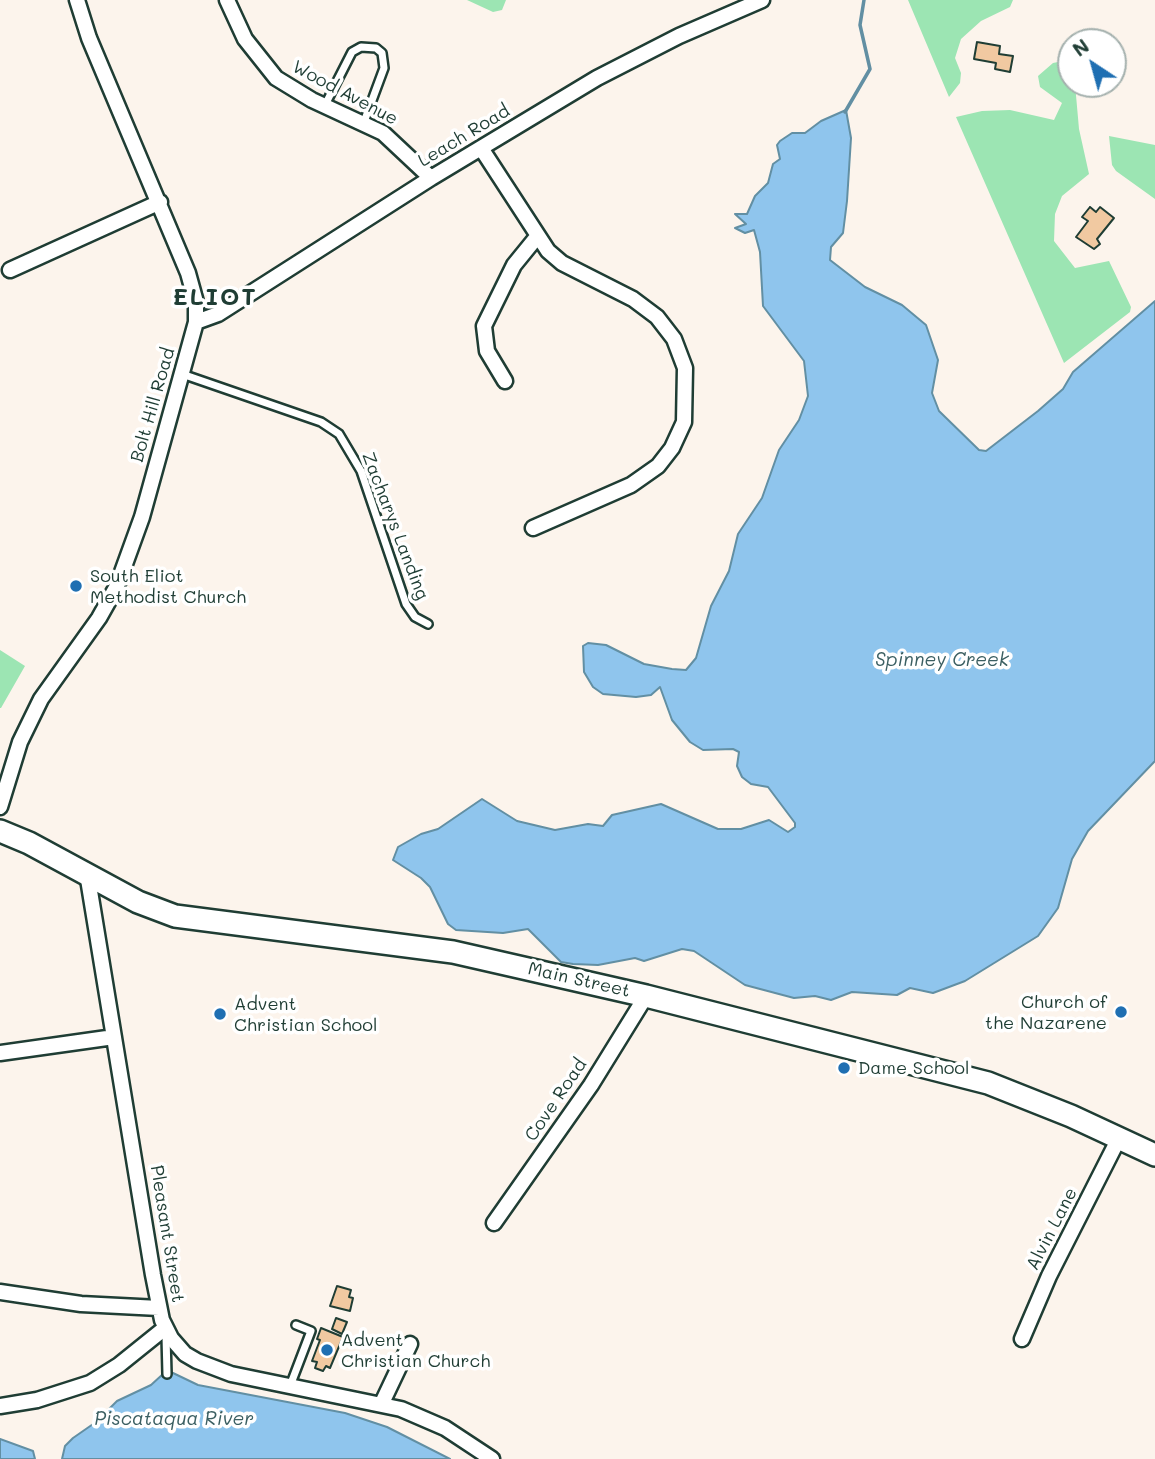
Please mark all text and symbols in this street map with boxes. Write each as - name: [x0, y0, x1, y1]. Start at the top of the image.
- north arrow: [1057, 28, 1127, 98]
- text: N: [1067, 33, 1094, 62]
- street label: Wood Avenue: [288, 56, 402, 130]
- street label: Leach Road: [414, 100, 514, 172]
- district label: ELIOT: [173, 284, 257, 312]
- street label: Bolt Hill Road: [126, 345, 180, 465]
- street label: Zacharys Landing: [357, 449, 433, 603]
- place label: South Eliot Methodist Church: [90, 565, 246, 608]
- marker: South Eliot Methodist Church: [68, 578, 84, 594]
- water label: Spinney Creek: [875, 649, 1009, 671]
- street label: Main Street: [526, 958, 632, 1002]
- place label: Church of the Nazarene: [985, 991, 1107, 1034]
- place label: Advent Christian School: [234, 993, 377, 1036]
- marker: Church of the Nazarene: [1113, 1004, 1129, 1020]
- marker: Advent Christian School: [212, 1006, 228, 1022]
- street label: Cove Road: [521, 1055, 591, 1145]
- place label: Dame School: [858, 1057, 970, 1079]
- marker: Dame School: [836, 1060, 852, 1076]
- street label: Pleasant Street: [145, 1164, 189, 1304]
- street label: Alvin Lane: [1022, 1184, 1082, 1274]
- place label: Advent Christian Church: [341, 1329, 490, 1372]
- marker: Advent Christian Church: [319, 1342, 335, 1358]
- water label: Piscataqua River: [94, 1408, 254, 1430]

